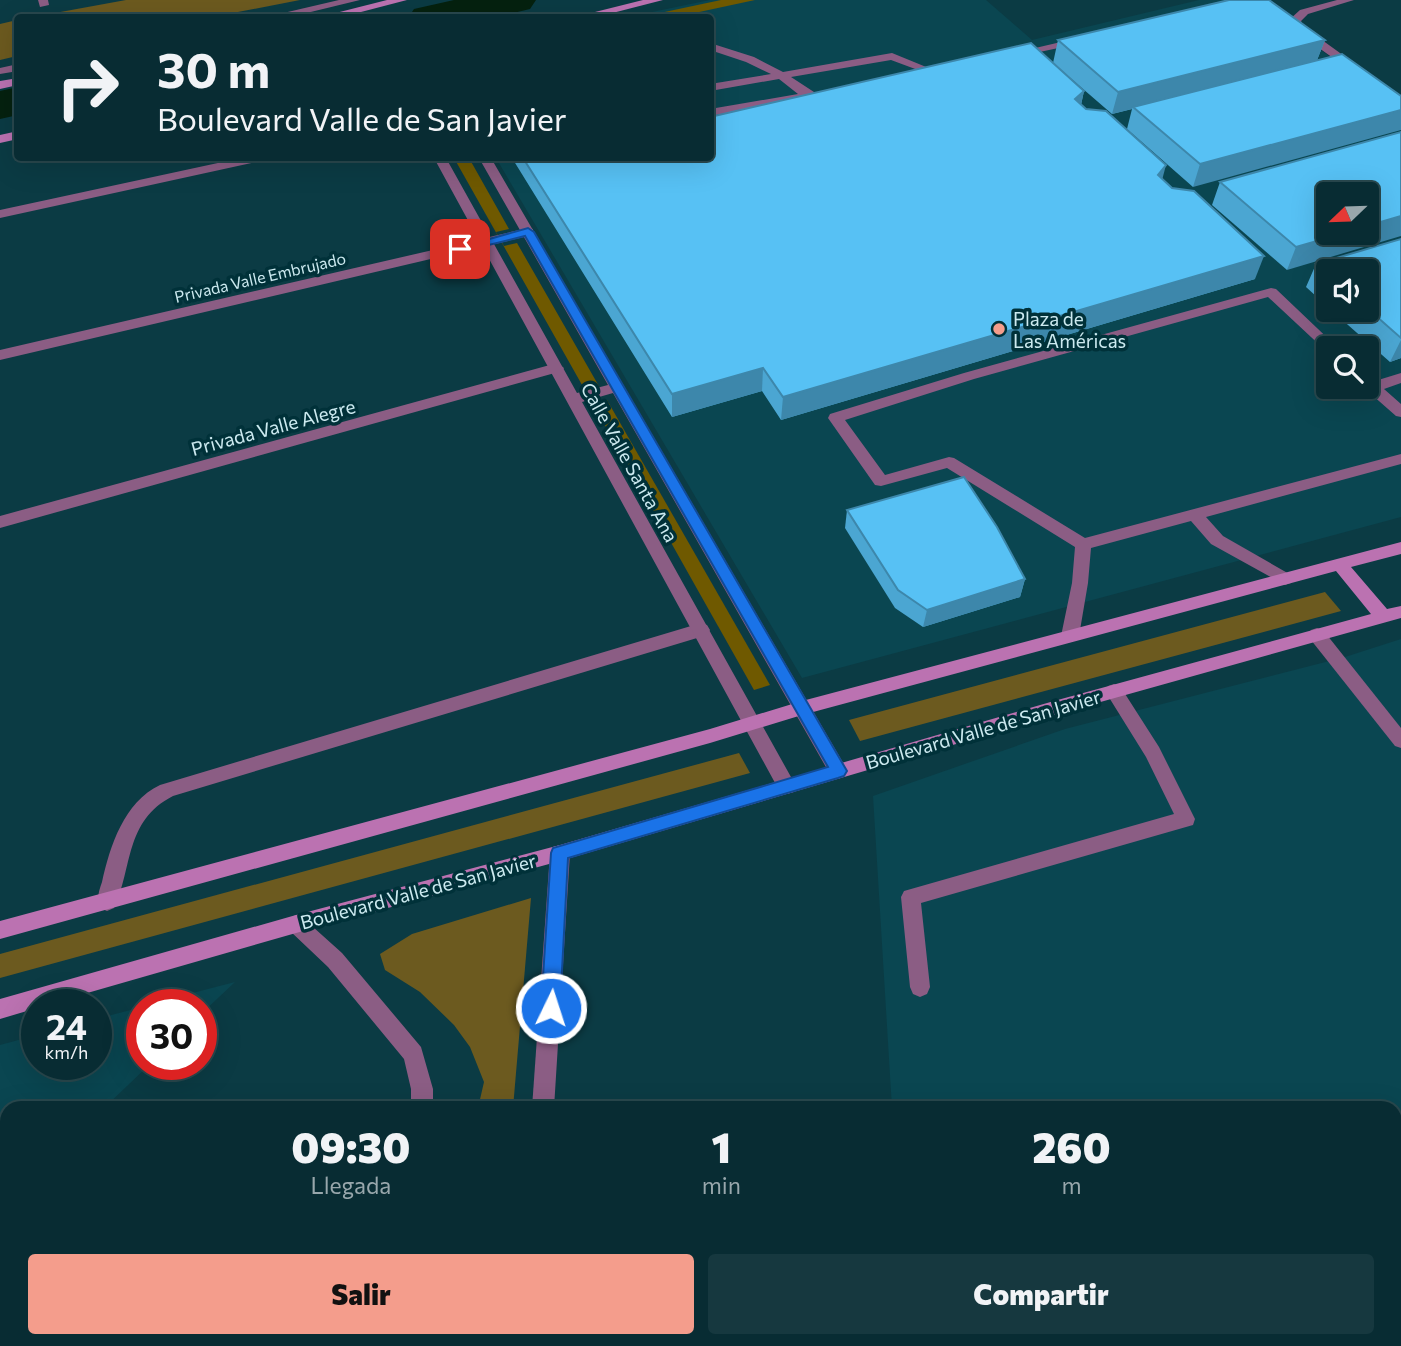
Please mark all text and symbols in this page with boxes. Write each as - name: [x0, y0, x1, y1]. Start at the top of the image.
- text: 30 m: [157, 38, 270, 98]
- icon: right: [42, 42, 133, 133]
- text: Boulevard Valle de San Javier: [157, 98, 567, 138]
- north arrow: [1316, 182, 1379, 245]
- map controls: [1316, 182, 1379, 399]
- pin: [430, 219, 490, 279]
- icon: arrive: [441, 230, 479, 268]
- street label: Privada Valle Embrujado: [172, 248, 348, 306]
- button: sound: [1316, 259, 1379, 322]
- place label: Plaza de Las Américas: [1013, 307, 1126, 352]
- marker: Plaza de Las Américas: [991, 321, 1007, 337]
- button: search: [1316, 336, 1379, 399]
- street label: Calle Valle Santa Ana: [577, 378, 683, 546]
- street label: Privada Valle Alegre: [188, 394, 358, 460]
- street label: Boulevard Valle de San Javier: [863, 684, 1103, 774]
- street label: Boulevard Valle de San Javier: [298, 848, 539, 934]
- position arrow: [514, 971, 588, 1045]
- speed limit sign: 30: [126, 989, 217, 1080]
- text: 24: [46, 1004, 87, 1047]
- text: km/h: [45, 1041, 88, 1063]
- text: 09:30: [291, 1120, 410, 1172]
- text: 1: [712, 1120, 731, 1172]
- text: 260: [1032, 1120, 1111, 1172]
- text: Llegada: [311, 1171, 391, 1199]
- text: min: [702, 1171, 741, 1199]
- text: m: [1061, 1171, 1082, 1199]
- button: Salir: [28, 1254, 694, 1334]
- button: Compartir: [708, 1254, 1374, 1334]

